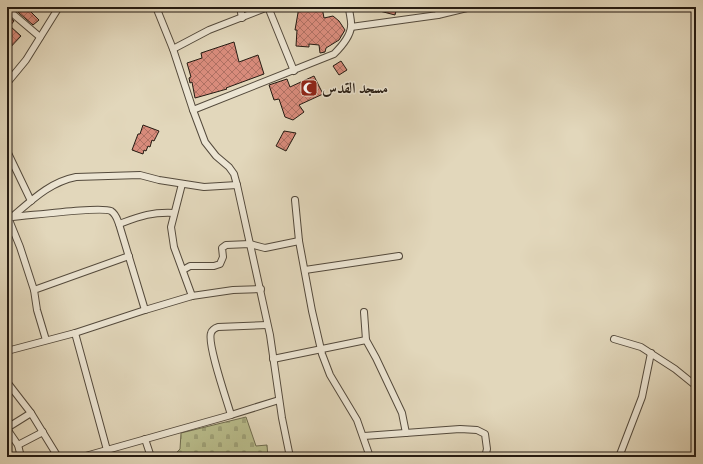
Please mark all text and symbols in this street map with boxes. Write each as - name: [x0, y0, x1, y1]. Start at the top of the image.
- mosque icon: مسجد القدس: [299, 78, 319, 98]
- place label: مسجد القدس: [322, 79, 388, 97]

